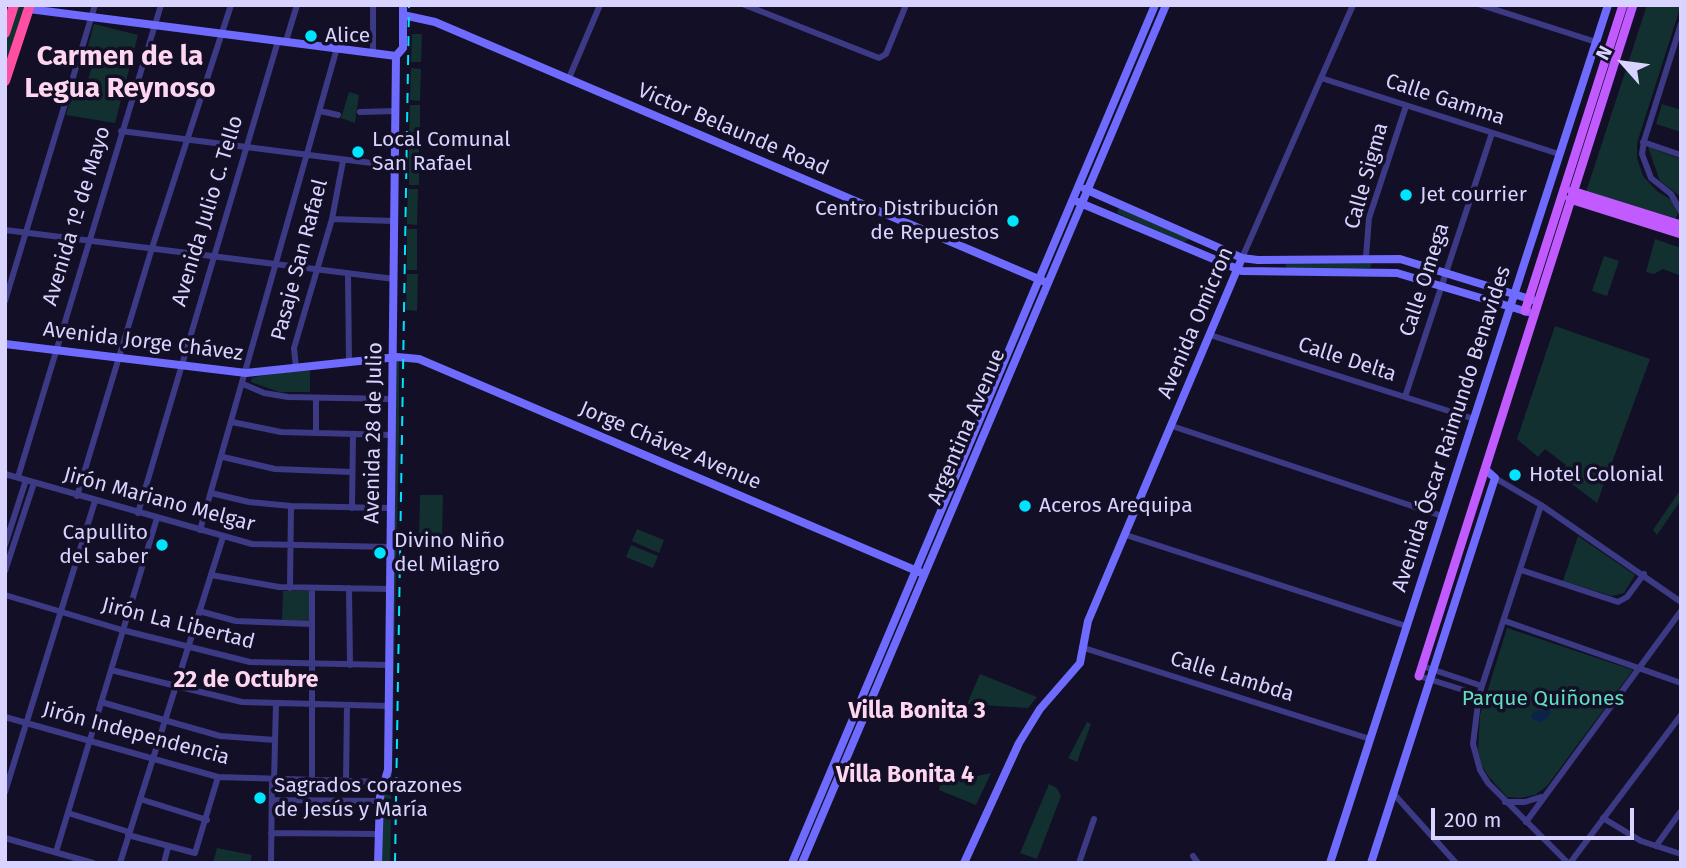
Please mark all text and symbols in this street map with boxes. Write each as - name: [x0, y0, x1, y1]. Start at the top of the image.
- place label: Alice: [325, 23, 370, 49]
- marker: Alice: [303, 28, 319, 44]
- north arrow: [1588, 28, 1658, 98]
- district label: Carmen de la Legua Reynoso: [24, 40, 216, 106]
- text: N: [1591, 42, 1617, 64]
- street label: Calle Gamma: [1382, 69, 1508, 131]
- street label: Victor Belaunde Road: [634, 78, 832, 182]
- street label: Avenida Julio C. Tello: [167, 113, 249, 309]
- street label: Calle Sigma: [1340, 120, 1394, 232]
- street label: Avenida 1º de Mayo: [38, 123, 116, 309]
- place label: Local Comunal San Rafael: [372, 127, 510, 177]
- marker: Local Comunal San Rafael: [350, 144, 366, 160]
- street label: Pasaje San Rafael: [266, 176, 334, 344]
- place label: Jet courrier: [1420, 182, 1527, 208]
- marker: Jet courrier: [1398, 187, 1414, 203]
- place label: Centro Distribución de Repuestos: [815, 196, 999, 246]
- marker: Centro Distribución de Repuestos: [1005, 213, 1021, 229]
- street label: Calle Omega: [1395, 220, 1455, 340]
- street label: Avenida Omicron: [1153, 243, 1239, 403]
- street label: Avenida Óscar Raimundo Benavides: [1387, 263, 1517, 595]
- street label: Avenida Jorge Chávez: [42, 317, 244, 367]
- street label: Calle Delta: [1295, 332, 1399, 388]
- street label: Avenida 28 de Julio: [360, 342, 388, 524]
- street label: Argentina Avenue: [923, 345, 1011, 509]
- street label: Jorge Chávez Avenue: [575, 396, 765, 496]
- street label: Jirón Mariano Melgar: [60, 462, 258, 538]
- place label: Hotel Colonial: [1529, 462, 1663, 488]
- marker: Hotel Colonial: [1507, 467, 1523, 483]
- place label: Aceros Arequipa: [1039, 493, 1193, 519]
- marker: Aceros Arequipa: [1017, 498, 1033, 514]
- place label: Capullito del saber: [59, 520, 148, 570]
- place label: Divino Niño del Milagro: [394, 528, 505, 578]
- marker: Capullito del saber: [154, 537, 170, 553]
- marker: Divino Niño del Milagro: [372, 545, 388, 561]
- street label: Jirón La Libertad: [99, 593, 257, 655]
- street label: Calle Lambda: [1167, 646, 1297, 708]
- district label: 22 de Octubre: [173, 667, 319, 695]
- park label: Parque Quiñones: [1462, 686, 1624, 712]
- street label: Jirón Independencia: [40, 697, 232, 771]
- district label: Villa Bonita 3: [848, 698, 986, 726]
- district label: Villa Bonita 4: [836, 762, 974, 790]
- place label: Sagrados corazones de Jesús y María: [274, 773, 462, 823]
- marker: Sagrados corazones de Jesús y María: [252, 790, 268, 806]
- scale bar: [1434, 794, 1637, 838]
- text: 200 m: [1444, 807, 1501, 833]

